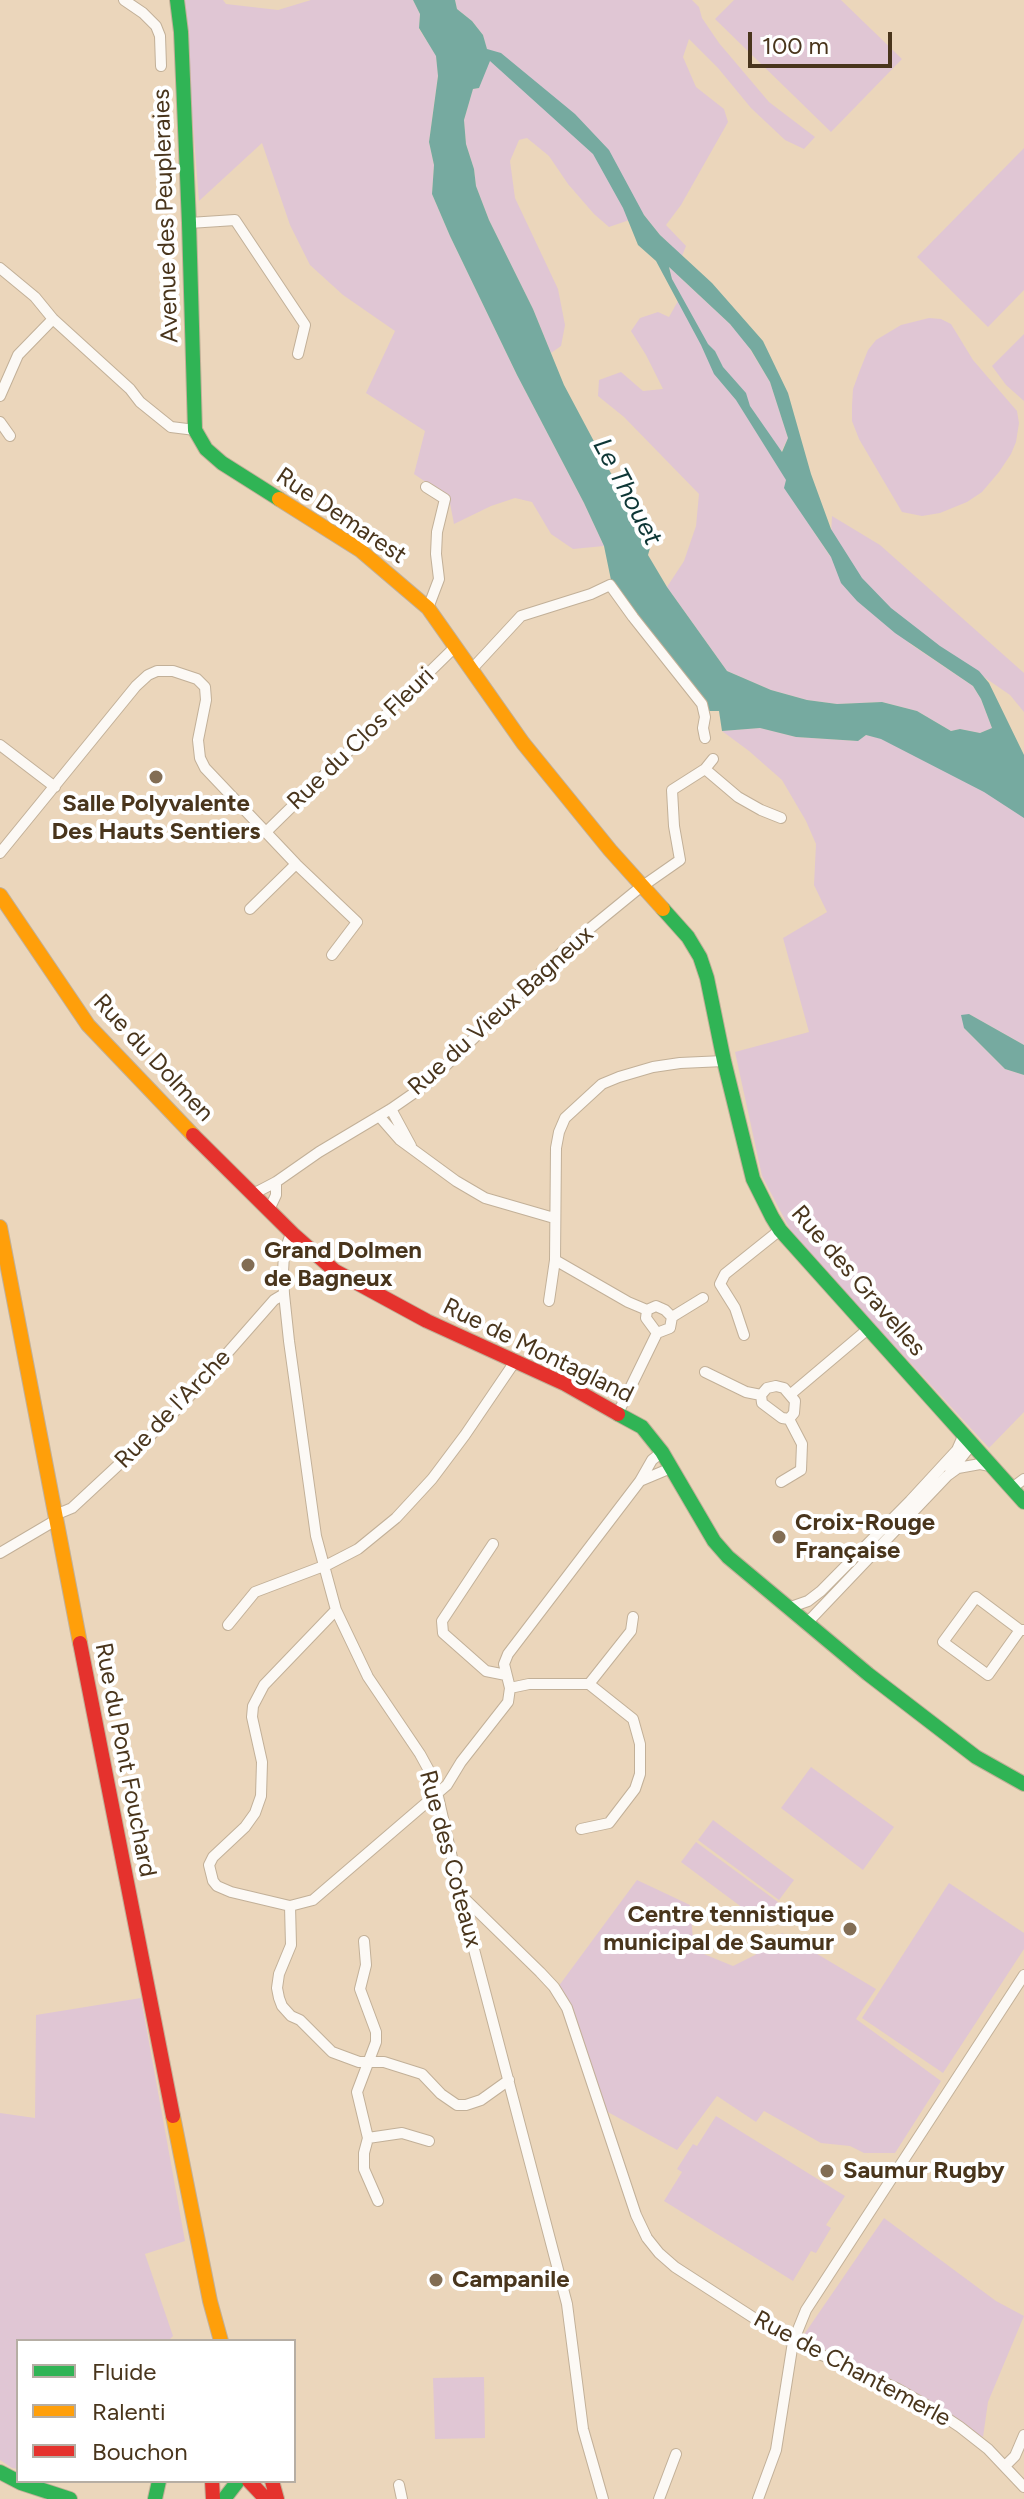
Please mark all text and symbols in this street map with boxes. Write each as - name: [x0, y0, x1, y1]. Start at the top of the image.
- scale bar: [752, 16, 896, 66]
- text: 100 m: [762, 31, 829, 60]
- street label: Avenue des Peupleraies: [147, 88, 185, 344]
- water label: Le Thouet: [586, 433, 668, 551]
- street label: Rue Demarest: [270, 462, 412, 570]
- street label: Rue du Clos Fleuri: [282, 662, 440, 816]
- marker: Salle Polyvalente Des Hauts Sentiers: [147, 768, 165, 786]
- place label: Salle Polyvalente Des Hauts Sentiers: [52, 790, 260, 846]
- street label: Rue du Vieux Bagneux: [403, 920, 599, 1102]
- street label: Rue du Dolmen: [87, 988, 219, 1128]
- street label: Rue des Gravelles: [785, 1200, 931, 1362]
- place label: Grand Dolmen de Bagneux: [264, 1237, 422, 1293]
- marker: Grand Dolmen de Bagneux: [239, 1256, 257, 1274]
- street label: Rue de Montagland: [438, 1292, 638, 1410]
- street label: Rue de l'Arche: [109, 1343, 237, 1475]
- place label: Croix-Rouge Française: [795, 1509, 935, 1565]
- marker: Croix-Rouge Française: [770, 1528, 788, 1546]
- street label: Rue du Pont Fouchard: [88, 1641, 162, 1879]
- street label: Rue des Coteaux: [413, 1767, 487, 1951]
- place label: Centre tennistique municipal de Saumur: [603, 1901, 834, 1957]
- marker: Centre tennistique municipal de Saumur: [841, 1920, 859, 1938]
- place label: Saumur Rugby: [843, 2157, 1004, 2185]
- marker: Saumur Rugby: [818, 2162, 836, 2180]
- place label: Campanile: [452, 2266, 569, 2294]
- marker: Campanile: [427, 2271, 445, 2289]
- street label: Rue de Chantemerle: [749, 2305, 955, 2433]
- legend: [16, 2339, 296, 2483]
- text: Fluide: [92, 2357, 156, 2386]
- text: Ralenti: [92, 2397, 166, 2426]
- text: Bouchon: [92, 2437, 188, 2466]

